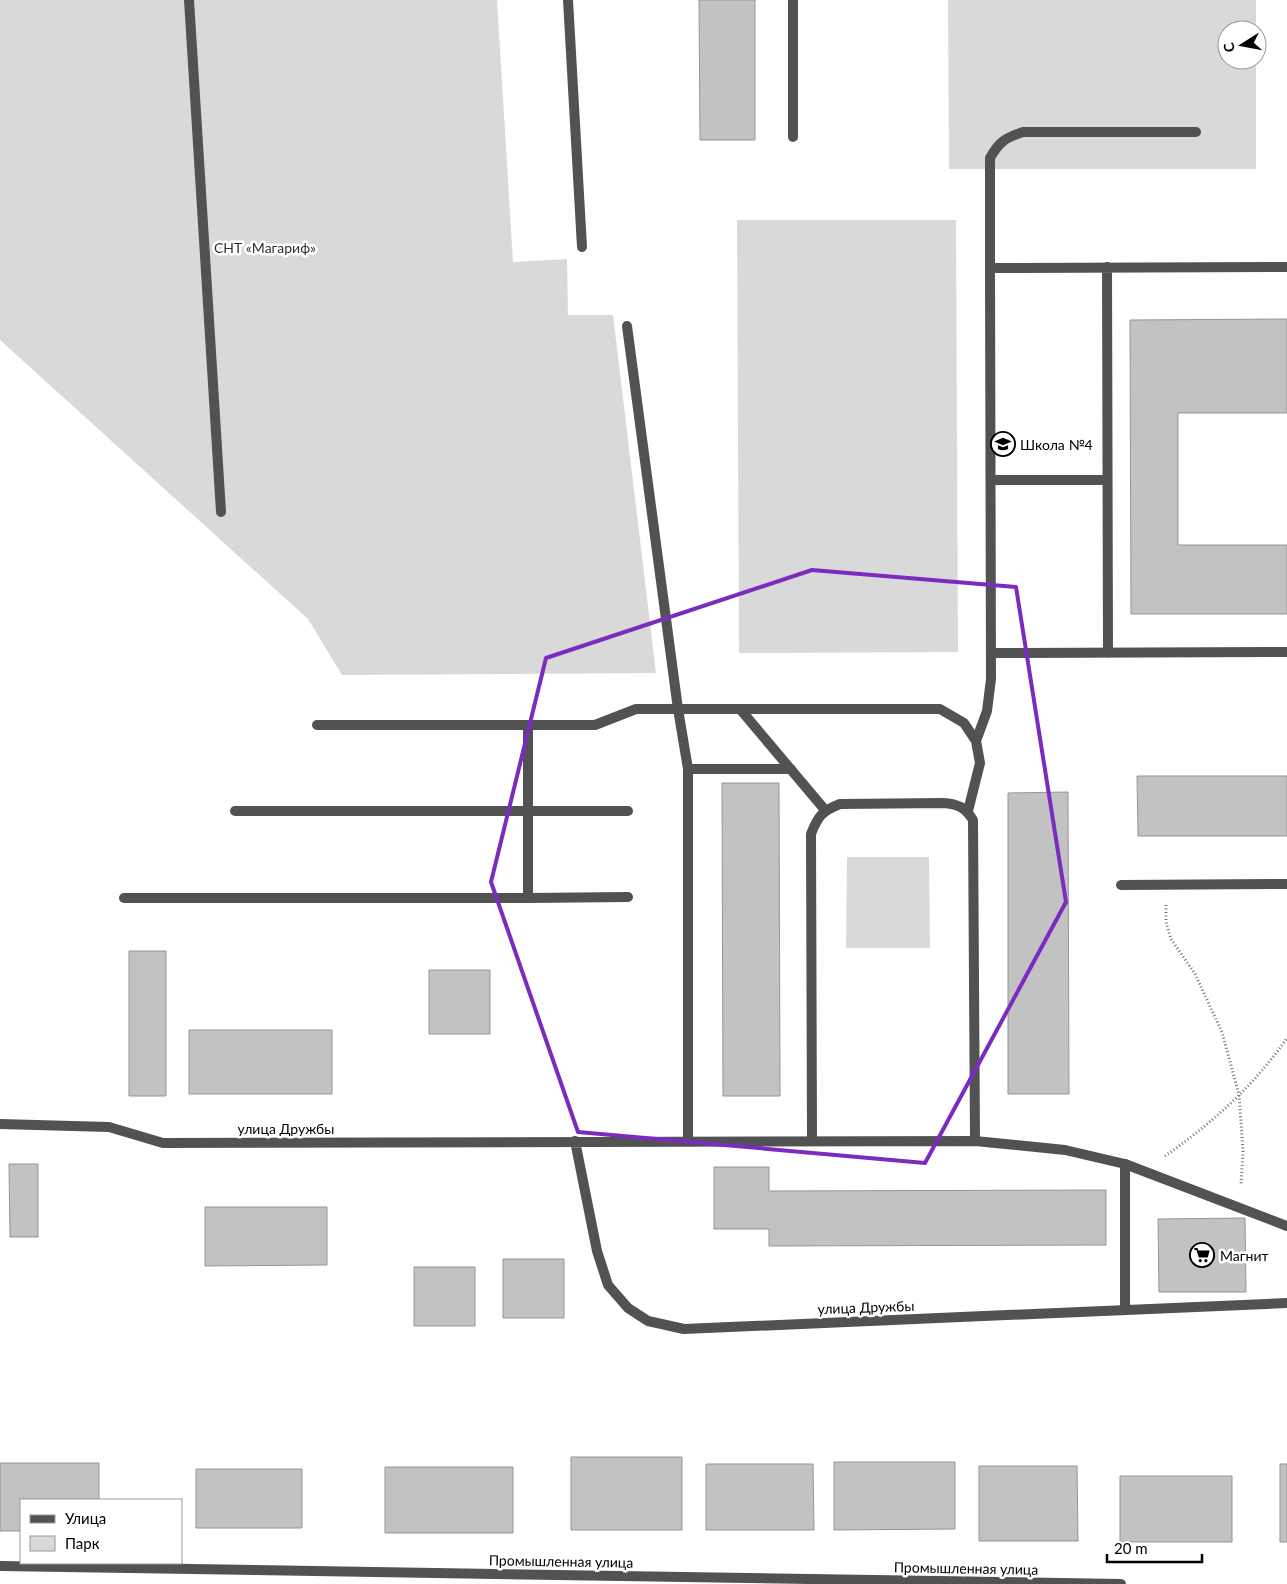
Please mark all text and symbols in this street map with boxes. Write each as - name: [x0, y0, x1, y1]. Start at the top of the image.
- north arrow: [1217, 20, 1267, 70]
- text: С: [1219, 41, 1238, 54]
- park label: СНТ «Магариф»: [214, 239, 316, 256]
- school or university icon: Школа №4: [990, 431, 1016, 457]
- place label: Школа №4: [1020, 436, 1093, 453]
- street label: улица Дружбы: [238, 1120, 334, 1137]
- supermarket icon: Магнит: [1189, 1242, 1215, 1268]
- place label: Магнит: [1220, 1247, 1269, 1264]
- street label: улица Дружбы: [817, 1297, 915, 1317]
- legend: [20, 1499, 182, 1564]
- text: Улица: [65, 1509, 106, 1527]
- scale bar: [1107, 1532, 1202, 1564]
- text: Парк: [65, 1534, 100, 1552]
- text: 20 m: [1114, 1539, 1148, 1557]
- street label: Промышленная улица: [489, 1551, 633, 1571]
- street label: Промышленная улица: [894, 1558, 1038, 1578]

